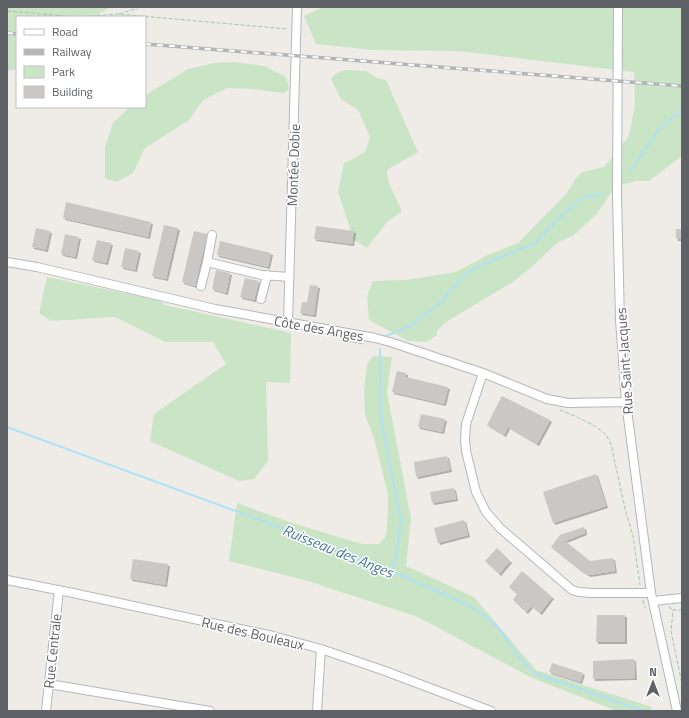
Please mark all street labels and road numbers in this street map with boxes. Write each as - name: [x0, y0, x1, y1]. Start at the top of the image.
- street label: Montée Dobie: [281, 123, 305, 207]
- street label: Rue Saint-Jacques: [610, 307, 638, 415]
- street label: Côte des Anges: [273, 310, 365, 346]
- street label: Rue des Bouleaux: [200, 611, 307, 655]
- street label: Rue Centrale: [38, 612, 66, 690]

